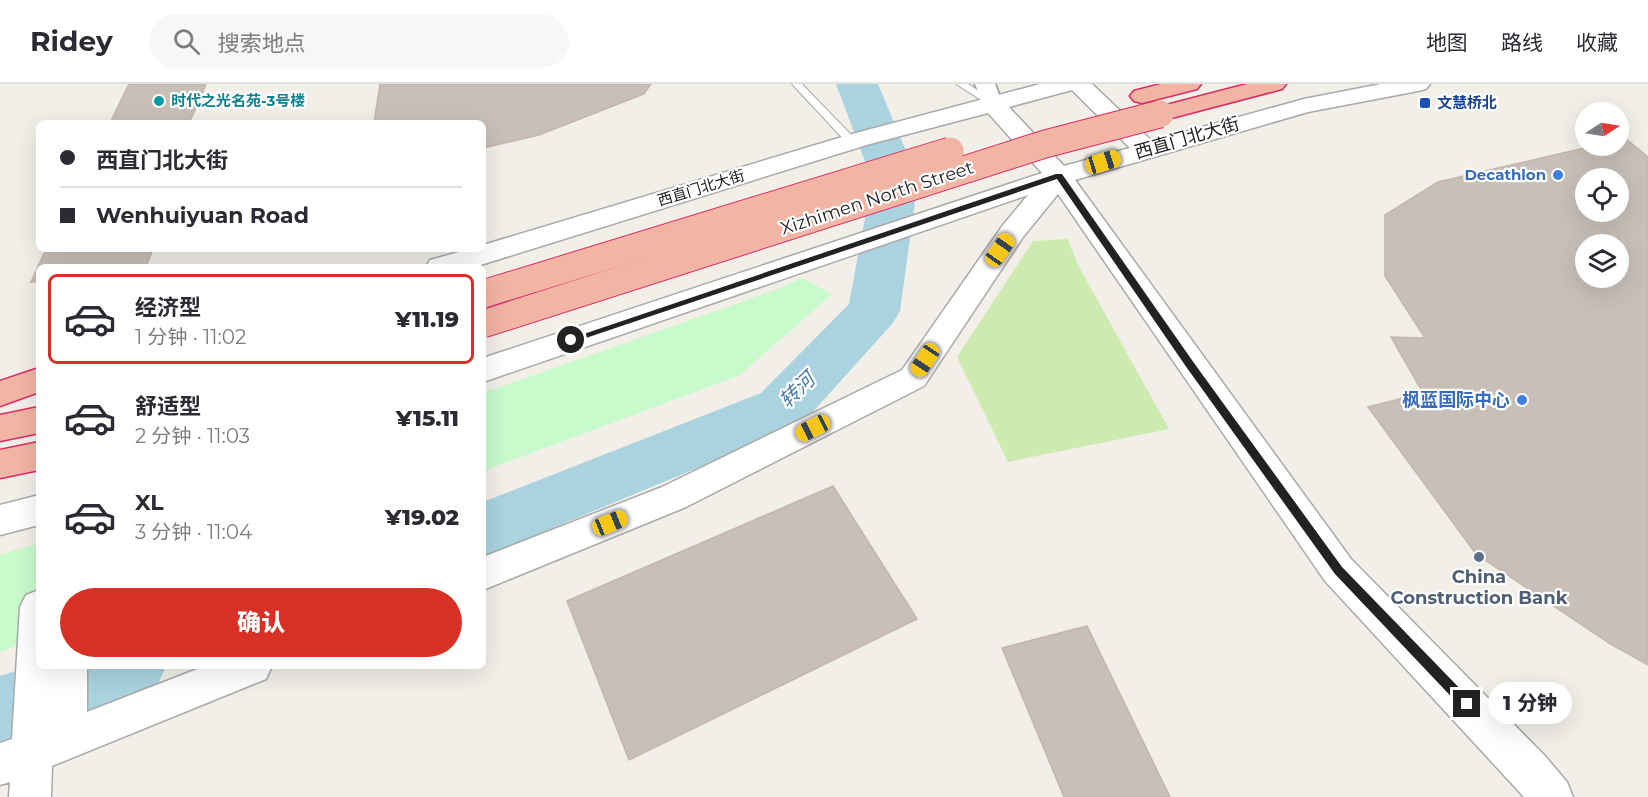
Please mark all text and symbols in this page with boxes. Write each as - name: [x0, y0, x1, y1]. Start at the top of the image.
- search box: [149, 14, 569, 68]
- text: Ridey: [30, 24, 113, 58]
- icon: search: [170, 25, 203, 58]
- text: 搜索地点: [218, 30, 306, 57]
- text: 地图: [1426, 30, 1468, 55]
- text: 路线: [1501, 30, 1543, 55]
- text: 收藏: [1576, 30, 1618, 55]
- place label: 时代之光名苑-3号楼: [171, 91, 305, 110]
- place label: 文慧桥北: [1437, 93, 1497, 112]
- marker: 时代之光名苑-3号楼: [152, 94, 166, 108]
- marker: 文慧桥北: [1418, 96, 1432, 110]
- north arrow: [1575, 102, 1629, 156]
- map controls: [1575, 102, 1629, 288]
- street label: 西直门北大街: [1132, 113, 1242, 163]
- text: 西直门北大街: [96, 147, 228, 174]
- car: [1083, 148, 1123, 176]
- street label: Xizhimen North Street: [778, 156, 976, 240]
- street label: 西直门北大街: [655, 165, 747, 210]
- place label: Decathlon: [1464, 165, 1546, 184]
- marker: Decathlon: [1551, 168, 1565, 182]
- button: locate: [1575, 168, 1629, 222]
- text: Wenhuiyuan Road: [96, 202, 309, 229]
- car: [982, 230, 1018, 270]
- button: layers: [1575, 234, 1629, 288]
- icon: car: [63, 292, 117, 346]
- text: 经济型: [135, 294, 201, 321]
- text: ¥11.19: [395, 306, 459, 333]
- text: 1 分钟 · 11:02: [135, 325, 246, 349]
- route start: [557, 326, 584, 353]
- car: [907, 340, 943, 380]
- water label: 转河: [774, 365, 823, 413]
- place label: 枫蓝国际中心: [1402, 389, 1510, 411]
- icon: car: [63, 391, 117, 445]
- text: 舒适型: [135, 393, 201, 420]
- marker: 枫蓝国际中心: [1515, 393, 1529, 407]
- text: ¥15.11: [396, 405, 459, 432]
- car: [793, 412, 833, 444]
- text: 2 分钟 · 11:03: [135, 424, 250, 448]
- text: XL: [135, 489, 164, 516]
- icon: car: [63, 490, 117, 544]
- text: ¥19.02: [385, 504, 459, 531]
- car: [590, 508, 630, 538]
- text: 3 分钟 · 11:04: [135, 520, 252, 544]
- marker: China Construction Bank: [1472, 550, 1486, 564]
- place label: China Construction Bank: [1391, 566, 1568, 609]
- button: 确认: [60, 588, 462, 657]
- callout: 1 分钟: [1488, 683, 1572, 725]
- route end: [1453, 690, 1480, 717]
- text: 1 分钟: [1503, 691, 1557, 715]

